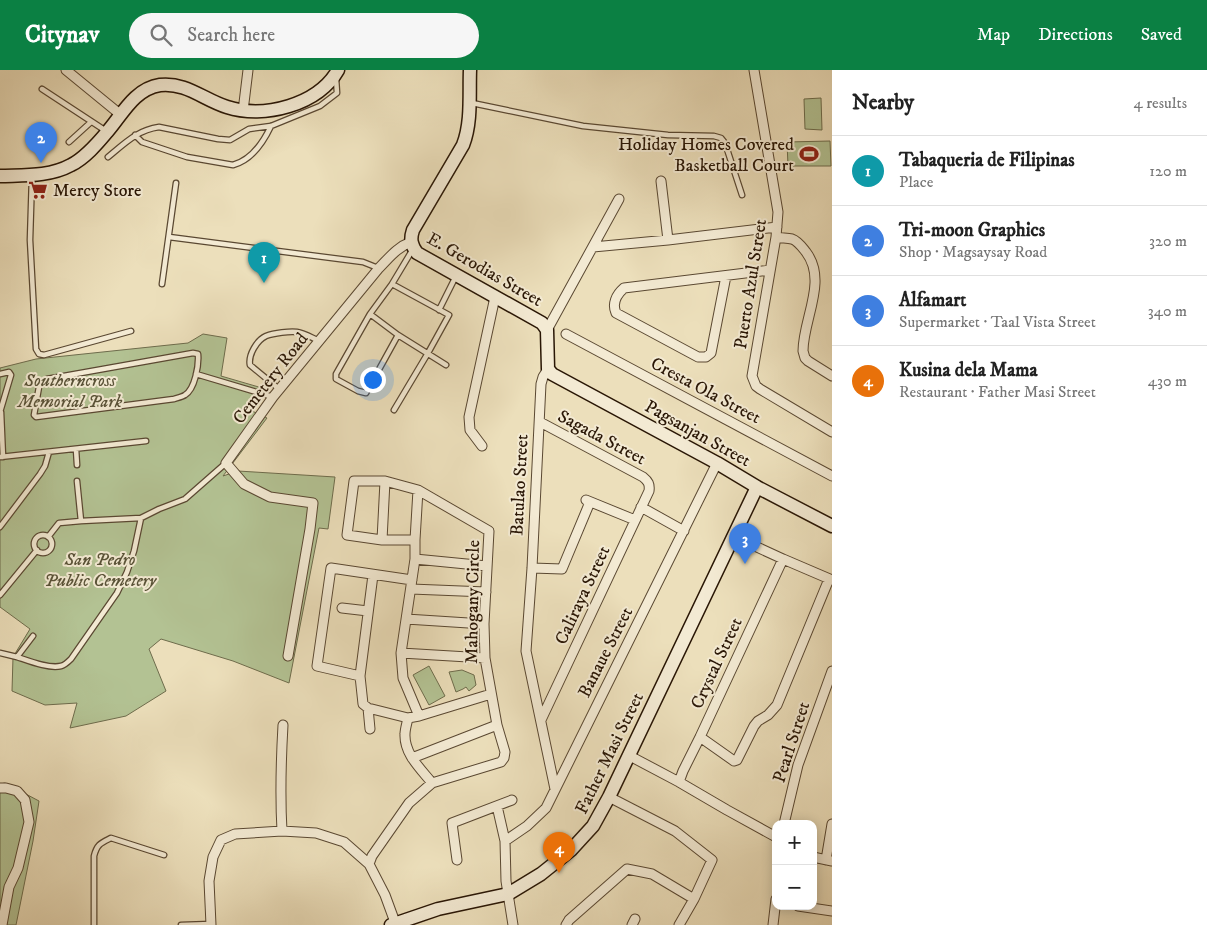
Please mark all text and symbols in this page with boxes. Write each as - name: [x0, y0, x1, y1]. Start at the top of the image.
- search box: [129, 13, 479, 58]
- text: Citynav: [25, 20, 99, 50]
- icon: search: [147, 21, 175, 49]
- text: Search here: [187, 24, 275, 47]
- text: Map: [977, 24, 1010, 46]
- text: Directions: [1038, 24, 1113, 46]
- text: Saved: [1141, 24, 1182, 46]
- text: Nearby: [852, 90, 914, 116]
- text: 4 results: [1134, 93, 1187, 113]
- pin: 2: [25, 122, 57, 163]
- place label: Holiday Homes Covered Basketball Court: [618, 134, 794, 177]
- sports icon: Holiday Homes Covered Basketball Court: [798, 143, 820, 165]
- text: Tabaqueria de Filipinas: [899, 149, 1075, 172]
- text: 1: [865, 161, 871, 181]
- text: 120 m: [1149, 161, 1187, 181]
- text: Place: [899, 172, 933, 192]
- supermarket icon: Mercy Store: [27, 179, 49, 201]
- place label: Mercy Store: [53, 180, 142, 202]
- street label: Puerto Azul Street: [730, 217, 772, 351]
- text: Tri-moon Graphics: [899, 219, 1045, 242]
- street label: E. Gerodias Street: [423, 228, 547, 312]
- text: 2: [864, 231, 872, 251]
- text: 320 m: [1149, 231, 1187, 251]
- pin: 1: [248, 242, 280, 283]
- text: Shop · Magsaysay Road: [899, 242, 1047, 262]
- text: Alfamart: [899, 289, 966, 312]
- text: 3: [865, 301, 871, 321]
- text: 340 m: [1148, 301, 1187, 321]
- text: Supermarket · Taal Vista Street: [899, 312, 1096, 332]
- street label: Cemetery Road: [228, 329, 313, 429]
- street label: Cresta Ola Street: [647, 353, 764, 429]
- text: Kusina dela Mama: [899, 359, 1038, 382]
- your location: [360, 367, 386, 393]
- park label: Southerncross Memorial Park: [16, 370, 123, 413]
- text: 4: [863, 371, 873, 391]
- text: 430 m: [1148, 371, 1187, 391]
- text: Restaurant · Father Masi Street: [899, 382, 1096, 402]
- street label: Pagsanjan Street: [641, 396, 755, 472]
- street label: Sagada Street: [554, 406, 650, 470]
- street label: Batulao Street: [506, 433, 534, 536]
- pin: 3: [729, 523, 761, 564]
- street label: Mahogany Circle: [461, 540, 485, 664]
- street label: Caliraya Street: [550, 542, 615, 648]
- park label: San Pedro Public Cemetery: [44, 549, 157, 592]
- street label: Banaue Street: [574, 603, 638, 701]
- street label: Crystal Street: [686, 614, 748, 713]
- street label: Father Masi Street: [571, 689, 649, 818]
- street label: Pearl Street: [769, 699, 815, 786]
- map controls: [772, 820, 817, 910]
- button: +: [772, 820, 817, 865]
- pin: 4: [543, 832, 575, 873]
- button: −: [772, 865, 817, 910]

